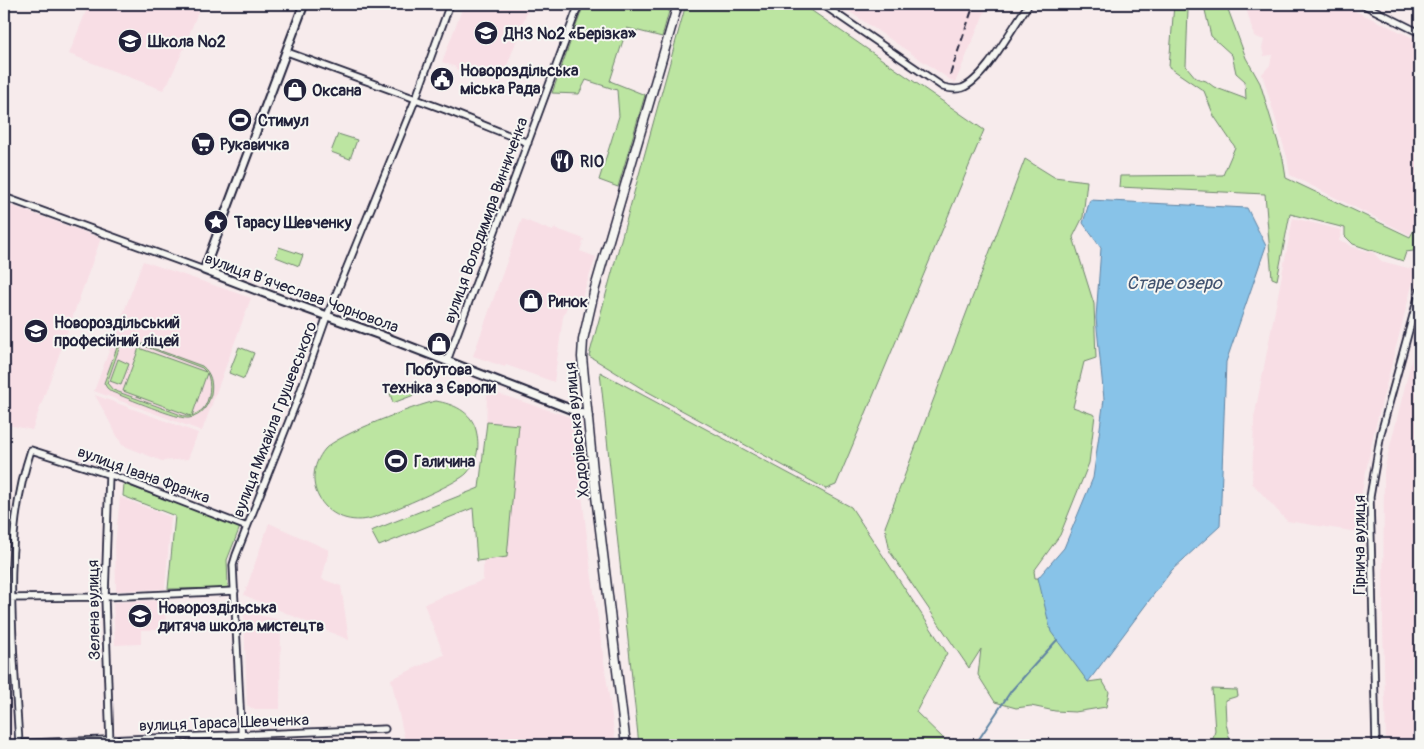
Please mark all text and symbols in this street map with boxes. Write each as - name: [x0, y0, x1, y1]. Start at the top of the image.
- school or university icon: ДНЗ №2 «Берізка»: [473, 20, 499, 46]
- place label: ДНЗ №2 «Берізка»: [503, 24, 637, 44]
- school or university icon: Школа №2: [117, 28, 143, 54]
- place label: Школа №2: [147, 32, 226, 52]
- place label: Новороздільська міська Рада: [460, 61, 579, 99]
- public building icon: Новороздільська міська Рада: [429, 66, 455, 92]
- shop icon: Оксана: [282, 77, 308, 103]
- place label: Оксана: [312, 81, 362, 101]
- sports icon: Стимул: [227, 107, 253, 133]
- place label: Стимул: [258, 111, 309, 131]
- street label: вулиця Володимира Винниченка: [439, 115, 533, 326]
- supermarket icon: Рукавичка: [190, 131, 216, 157]
- place label: Рукавичка: [220, 135, 290, 155]
- restaurant icon: RIO: [549, 148, 575, 174]
- place label: RIO: [580, 152, 604, 172]
- place icon: Тарасу Шевченку: [203, 209, 229, 235]
- place label: Тарасу Шевченку: [233, 213, 352, 233]
- street label: вулиця Вʼячеслава Чорновола: [202, 248, 401, 337]
- water label: Старе озеро: [1126, 272, 1223, 295]
- shop icon: Ринок: [518, 288, 544, 314]
- place label: Ринок: [548, 292, 588, 312]
- place label: Новороздільський професійний ліцей: [54, 313, 180, 351]
- school or university icon: Новороздільський професійний ліцей: [23, 318, 49, 344]
- street label: вулиця Михайла Грушевського: [228, 318, 322, 520]
- shop icon: Побутова техніка з Європи: [426, 331, 452, 357]
- place label: Побутова техніка з Європи: [382, 360, 497, 398]
- street label: Ходорівська вулиця: [560, 361, 594, 499]
- street label: вулиця Івана Франка: [75, 442, 213, 508]
- sports icon: Галичина: [383, 448, 409, 474]
- place label: Галичина: [414, 452, 476, 472]
- street label: Гірнича вулиця: [1350, 495, 1370, 595]
- street label: Зелена вулиця: [83, 560, 105, 660]
- place label: Новороздільська дитяча школа мистецтв: [157, 598, 324, 636]
- school or university icon: Новороздільська дитяча школа мистецтв: [127, 603, 153, 629]
- street label: вулиця Тараса Шевченка: [139, 710, 309, 736]

